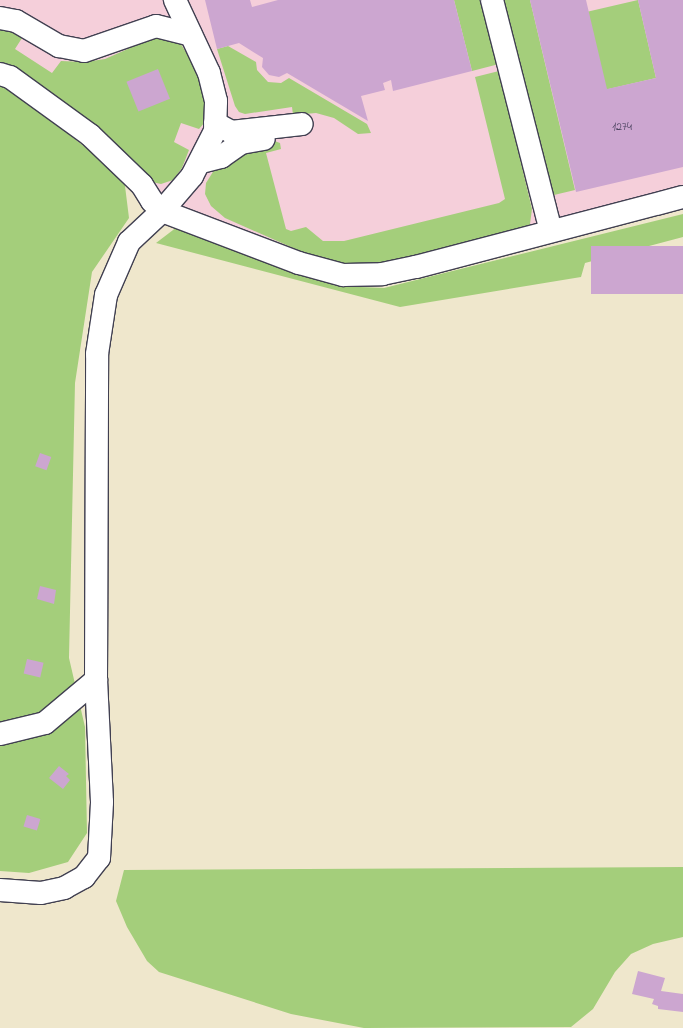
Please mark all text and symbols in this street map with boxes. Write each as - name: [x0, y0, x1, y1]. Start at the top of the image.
- house number: 1274: [612, 121, 632, 135]

